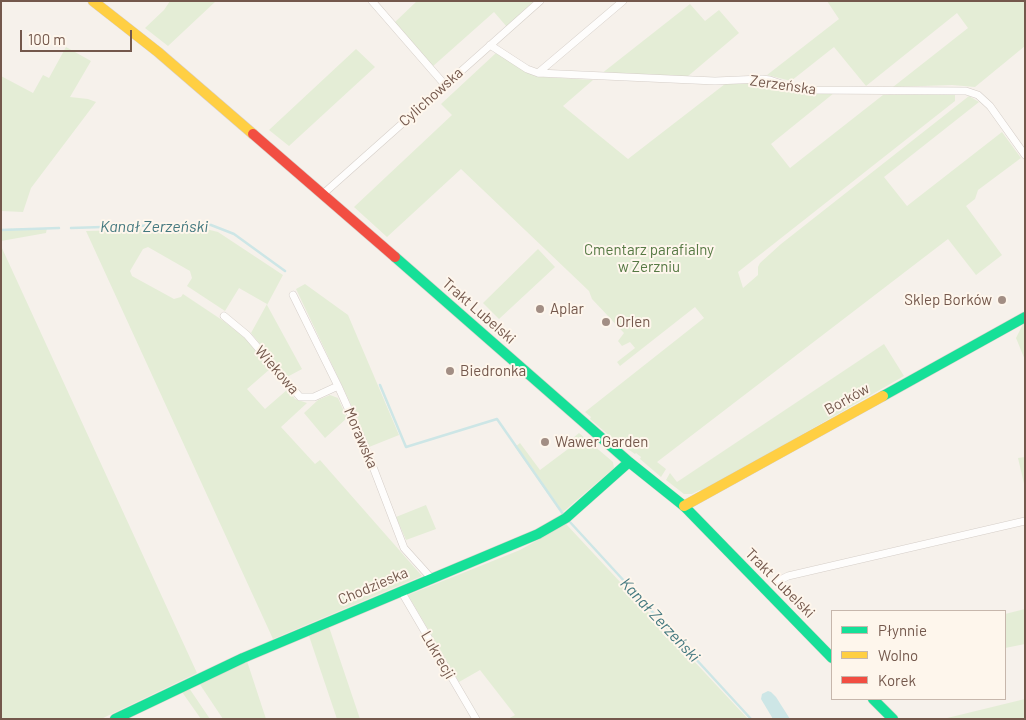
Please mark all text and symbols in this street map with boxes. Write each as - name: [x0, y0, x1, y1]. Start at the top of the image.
- scale bar: [22, 20, 135, 52]
- text: 100 m: [28, 30, 66, 48]
- street label: Cylichowska: [395, 64, 467, 130]
- street label: Zerzeńska: [749, 71, 817, 99]
- water label: Kanał Zerzeński: [100, 217, 208, 237]
- park label: Cmentarz parafialny w Zerzniu: [584, 241, 714, 276]
- street label: Trakt Lubelski: [439, 274, 519, 348]
- place label: Sklep Borków: [904, 291, 992, 309]
- marker: Sklep Borków: [996, 294, 1008, 306]
- place label: Aplar: [550, 300, 584, 318]
- marker: Aplar: [534, 303, 546, 315]
- place label: Orlen: [616, 313, 650, 331]
- marker: Orlen: [600, 316, 612, 328]
- street label: Wiekowa: [251, 342, 303, 398]
- place label: Biedronka: [460, 362, 526, 380]
- marker: Biedronka: [444, 365, 456, 377]
- street label: Borków: [821, 379, 873, 419]
- street label: Morawska: [340, 405, 382, 471]
- place label: Wawer Garden: [555, 433, 648, 451]
- marker: Wawer Garden: [539, 436, 551, 448]
- street label: Trakt Lubelski: [741, 544, 819, 622]
- street label: Chodzieska: [335, 563, 411, 609]
- water label: Kanał Zerzeński: [616, 574, 704, 666]
- legend: [831, 610, 1006, 700]
- text: Płynnie: [878, 621, 927, 639]
- street label: Lukrecji: [417, 628, 459, 682]
- text: Wolno: [878, 646, 918, 664]
- text: Korek: [878, 671, 916, 689]

